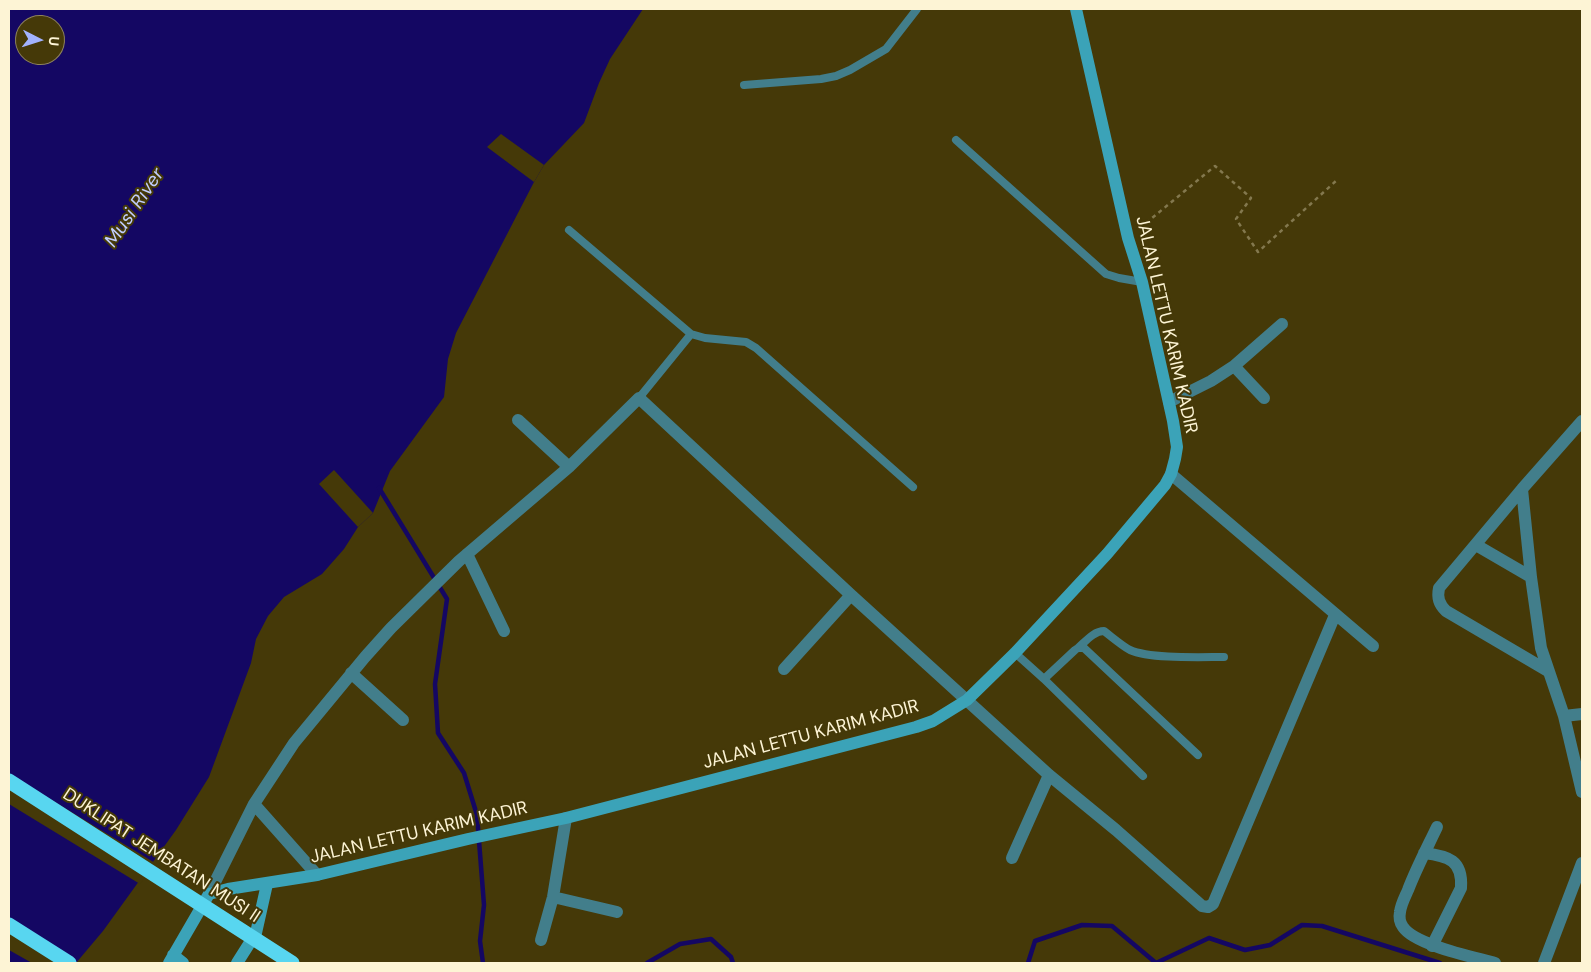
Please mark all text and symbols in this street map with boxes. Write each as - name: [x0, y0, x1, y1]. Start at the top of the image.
- north arrow: [15, 15, 65, 65]
- text: U: [45, 36, 63, 47]
- water label: Musi River: [100, 164, 170, 252]
- street label: JALAN LETTU KARIM KADIR: [1130, 214, 1202, 436]
- street label: JALAN LETTU KARIM KADIR: [701, 696, 921, 774]
- street label: DUKLIPAT JEMBATAN MUSI II: [58, 784, 264, 928]
- street label: JALAN LETTU KARIM KADIR: [308, 797, 530, 869]

